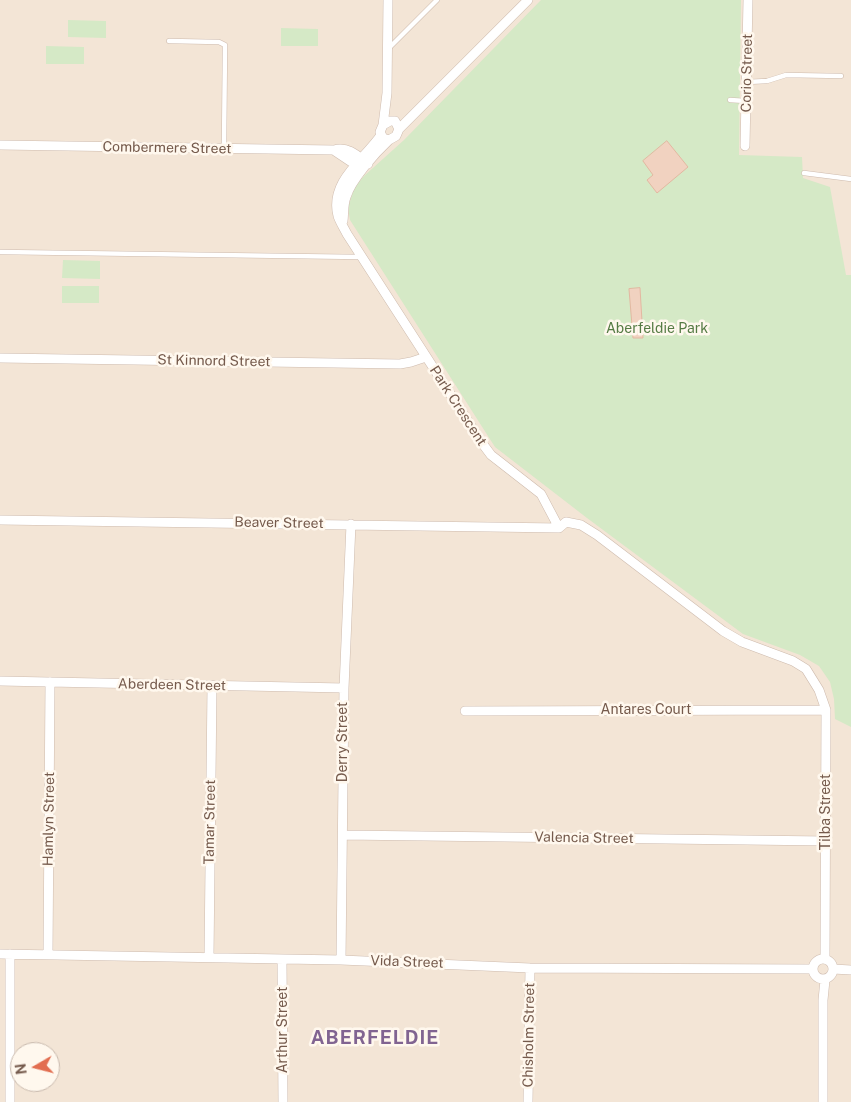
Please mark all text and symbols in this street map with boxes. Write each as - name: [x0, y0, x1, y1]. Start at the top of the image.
- street label: Corio Street: [738, 34, 756, 112]
- street label: Combermere Street: [102, 138, 232, 158]
- park label: Aberfeldie Park: [606, 321, 708, 337]
- street label: St Kinnord Street: [157, 352, 271, 370]
- street label: Park Crescent: [426, 363, 490, 449]
- street label: Beaver Street: [234, 514, 324, 532]
- street label: Aberdeen Street: [118, 676, 226, 694]
- street label: Derry Street: [335, 702, 351, 782]
- street label: Antares Court: [600, 702, 692, 718]
- street label: Hamlyn Street: [40, 772, 58, 866]
- street label: Tilba Street: [818, 774, 834, 850]
- street label: Tamar Street: [201, 779, 219, 865]
- street label: Valencia Street: [534, 829, 634, 847]
- street label: Vida Street: [370, 952, 444, 972]
- street label: Chisholm Street: [520, 982, 538, 1088]
- street label: Arthur Street: [275, 987, 291, 1073]
- district label: ABERFELDIE: [309, 1027, 441, 1049]
- north arrow: [10, 1042, 60, 1092]
- text: N: [12, 1062, 30, 1075]

